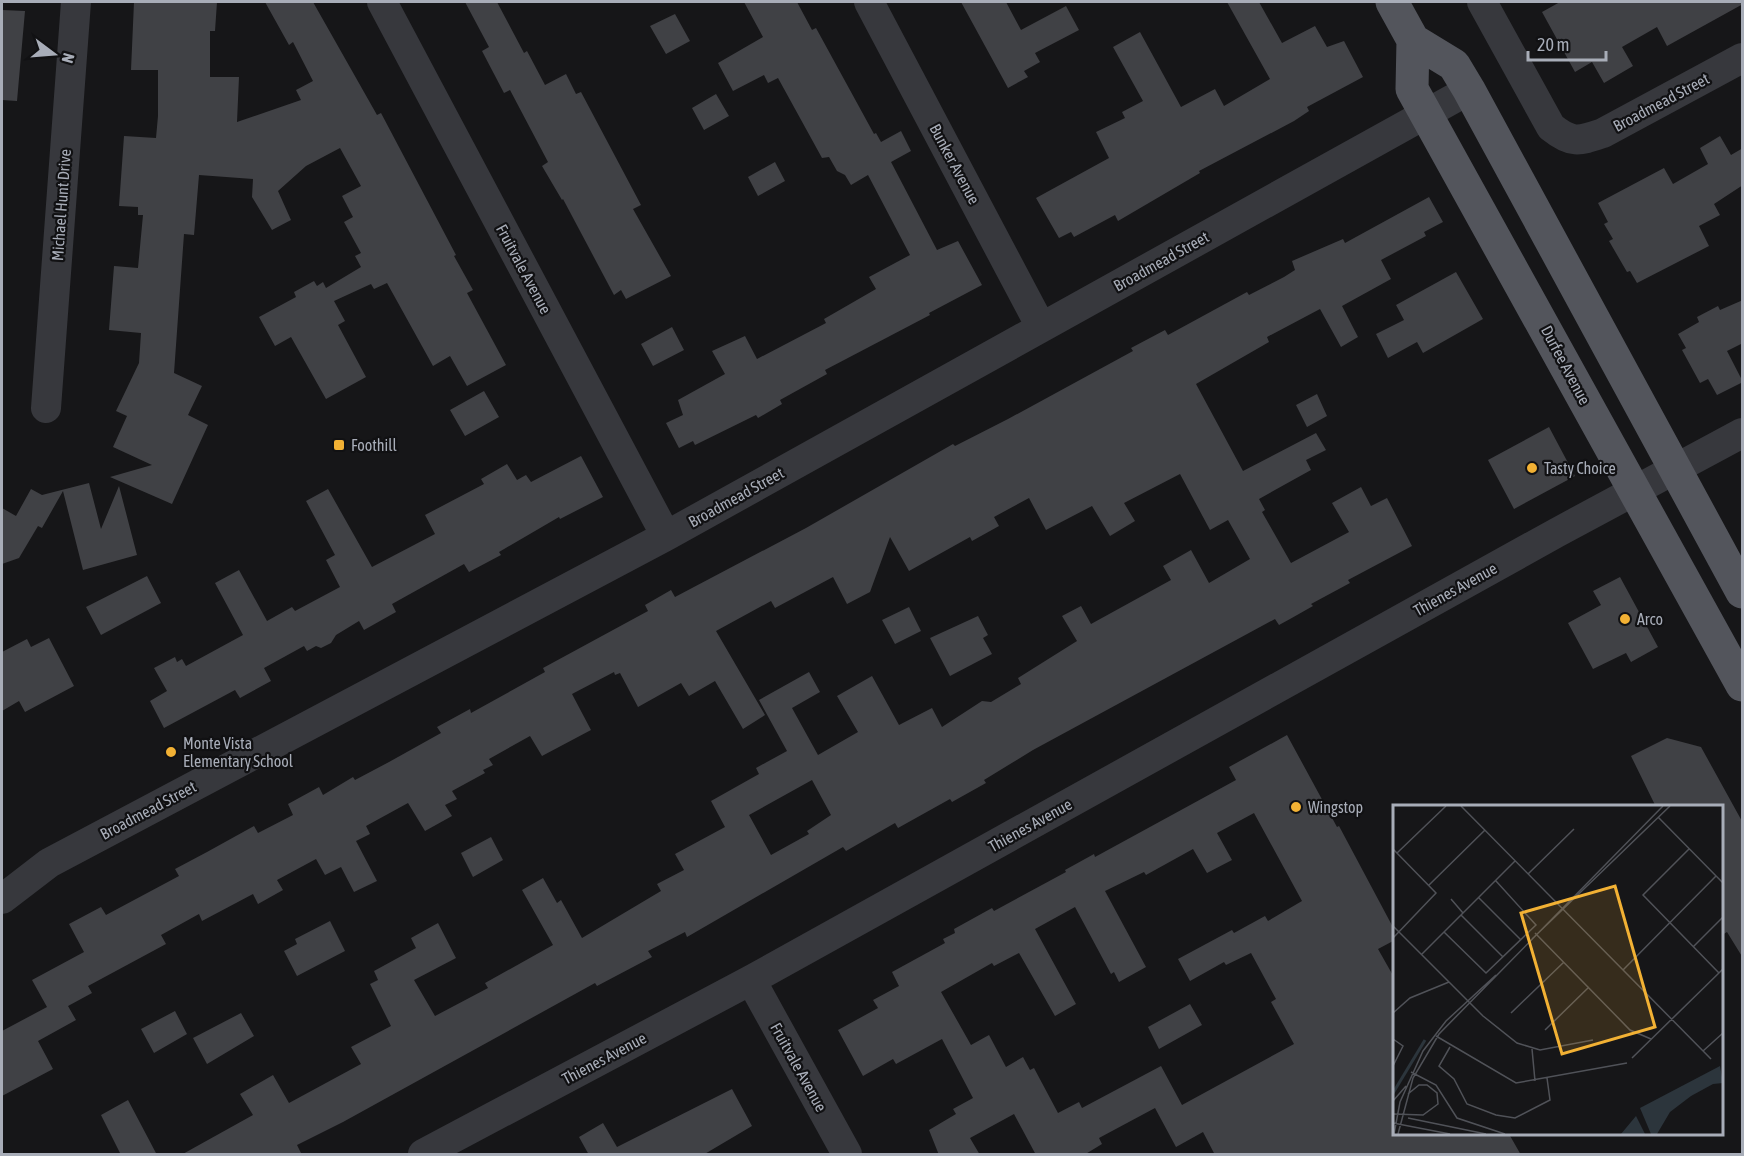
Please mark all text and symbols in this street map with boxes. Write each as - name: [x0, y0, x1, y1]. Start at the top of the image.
- north arrow: [24, 24, 84, 84]
- scale bar: [1528, 24, 1606, 62]
- text: 20 m: [1537, 34, 1569, 55]
- text: N: [58, 51, 78, 65]
- street label: Broadmead Street: [1610, 69, 1712, 135]
- street label: Bunker Avenue: [926, 121, 984, 207]
- street label: Michael Hunt Drive: [48, 149, 74, 261]
- street label: Fruitvale Avenue: [493, 221, 555, 317]
- street label: Broadmead Street: [1110, 227, 1212, 295]
- street label: Durfee Avenue: [1538, 323, 1594, 407]
- place label: Foothill: [351, 436, 397, 454]
- marker: Foothill: [332, 438, 346, 452]
- place label: Tasty Choice: [1544, 459, 1616, 478]
- marker: Tasty Choice: [1525, 461, 1539, 475]
- street label: Broadmead Street: [685, 463, 787, 531]
- street label: Thienes Avenue: [1410, 559, 1500, 619]
- place label: Arco: [1637, 610, 1663, 628]
- marker: Arco: [1618, 612, 1632, 626]
- place label: Monte Vista Elementary School: [183, 734, 294, 771]
- marker: Monte Vista Elementary School: [164, 745, 178, 759]
- street label: Broadmead Street: [97, 777, 199, 843]
- street label: Thienes Avenue: [985, 795, 1075, 855]
- place label: Wingstop: [1308, 798, 1363, 817]
- marker: Wingstop: [1289, 800, 1303, 814]
- inset map: [1393, 805, 1723, 1135]
- street label: Fruitvale Avenue: [767, 1020, 831, 1114]
- street label: Thienes Avenue: [559, 1028, 649, 1088]

